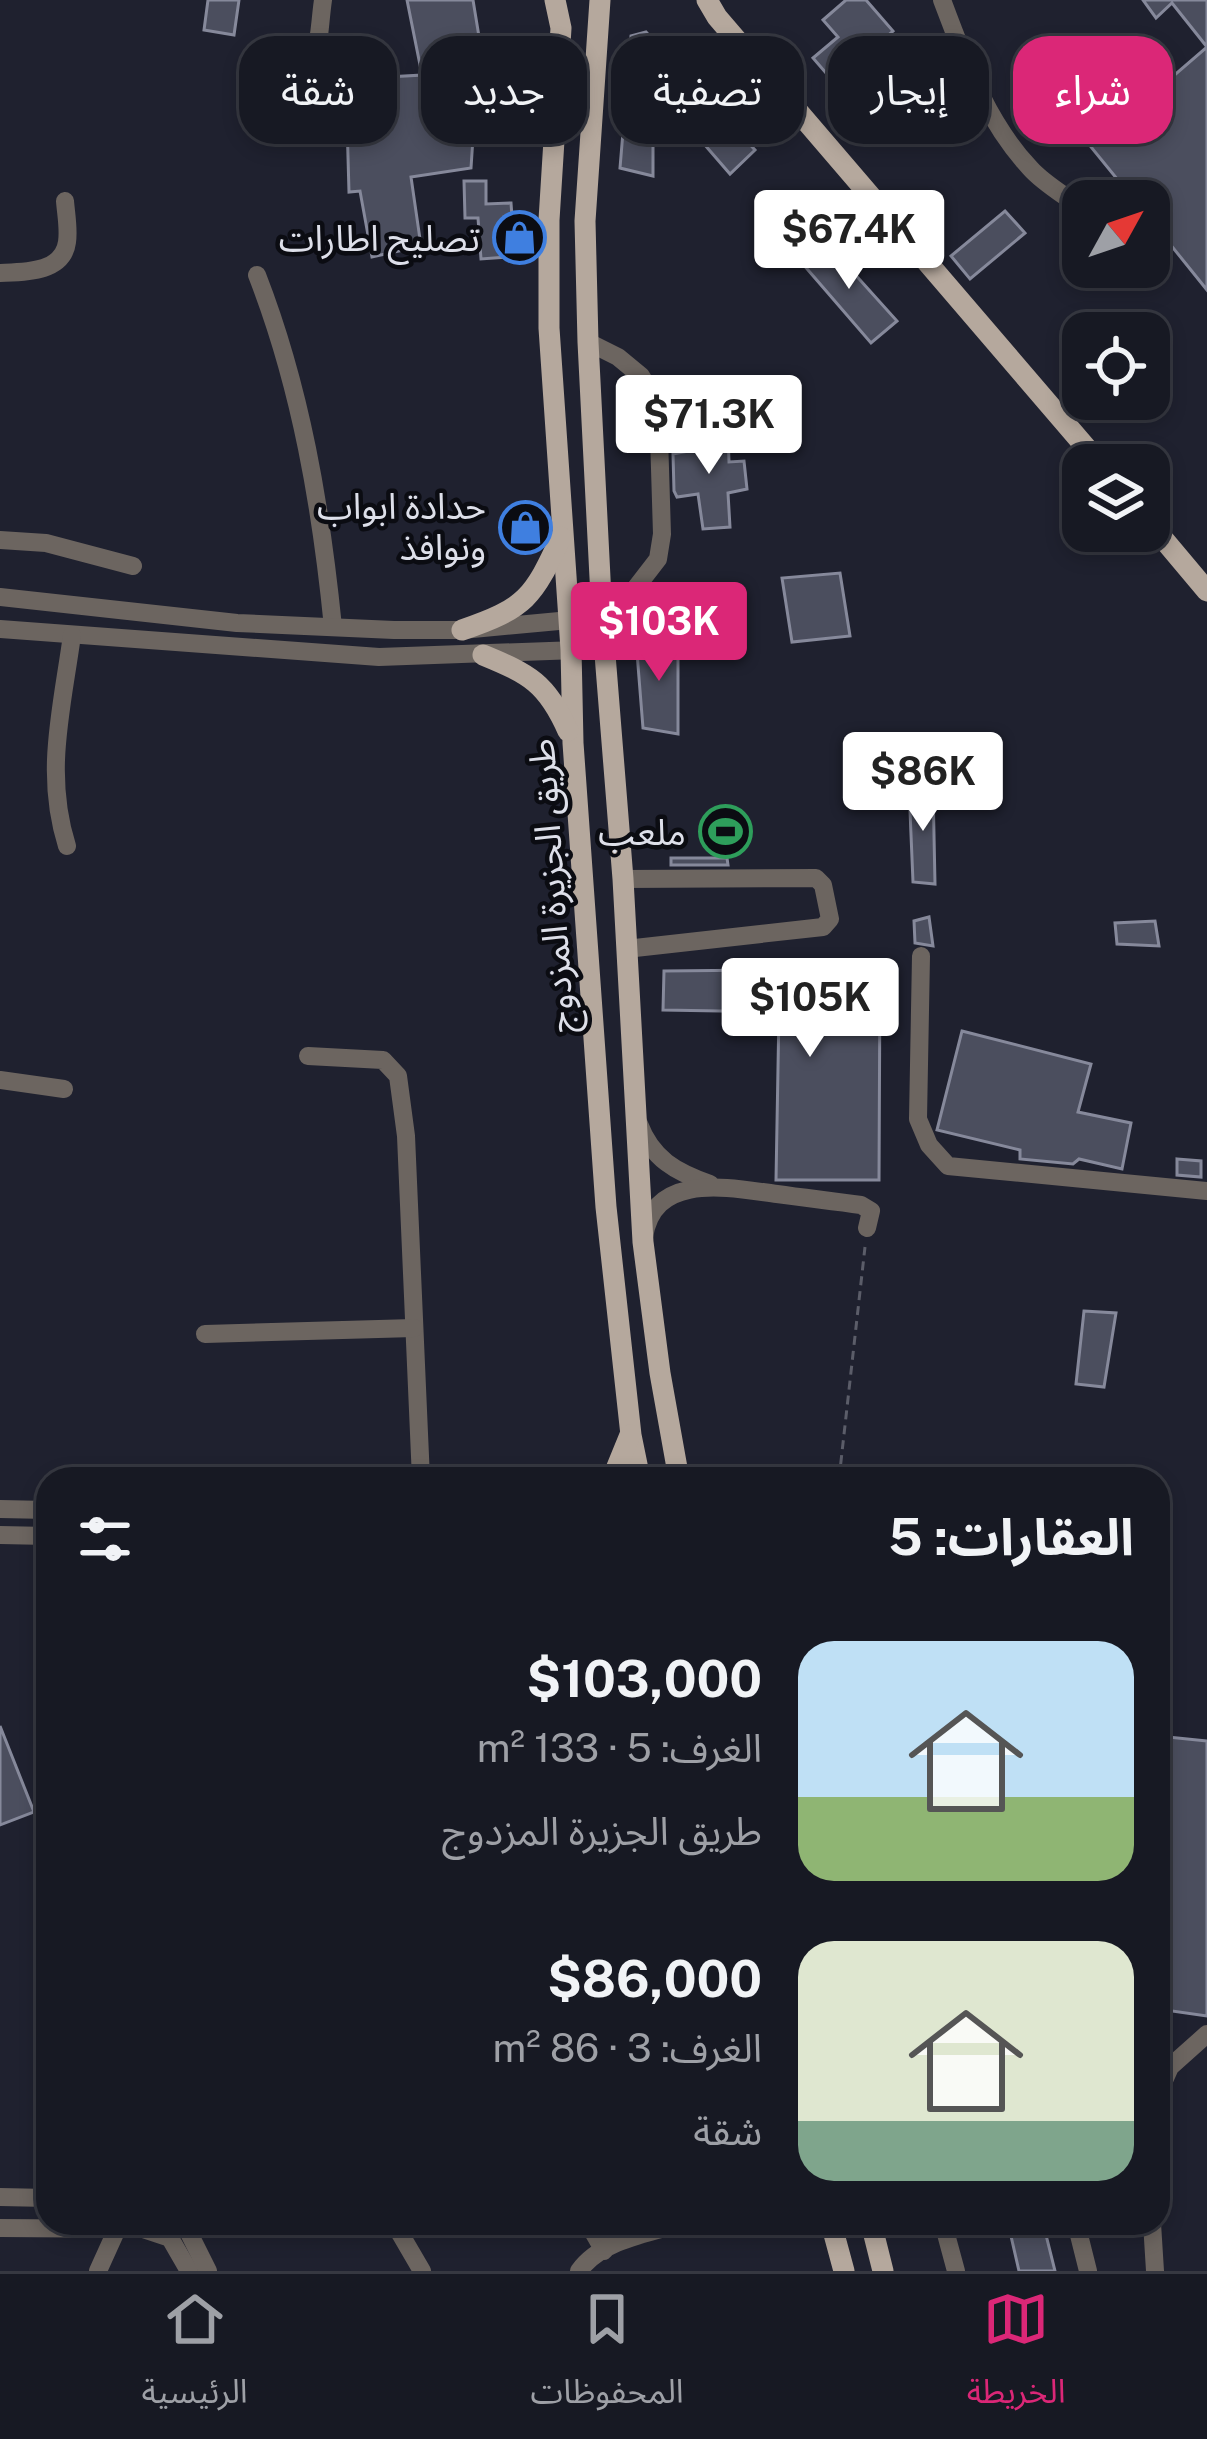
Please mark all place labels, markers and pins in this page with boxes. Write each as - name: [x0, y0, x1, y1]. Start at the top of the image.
- pin: $67.4K: [751, 190, 947, 292]
- shop icon: تصليح اطارات: [491, 210, 547, 266]
- place label: تصليح اطارات: [279, 217, 480, 265]
- pin: $71.3K: [611, 375, 807, 477]
- place label: حدادة ابواب ونوافذ: [317, 485, 486, 569]
- shop icon: حدادة ابواب ونوافذ: [497, 499, 553, 555]
- pin: $103K: [575, 582, 743, 684]
- pin: $86K: [852, 732, 994, 834]
- sports icon: ملعب: [697, 804, 753, 860]
- place label: ملعب: [598, 811, 686, 853]
- pin: $105K: [726, 958, 894, 1060]

